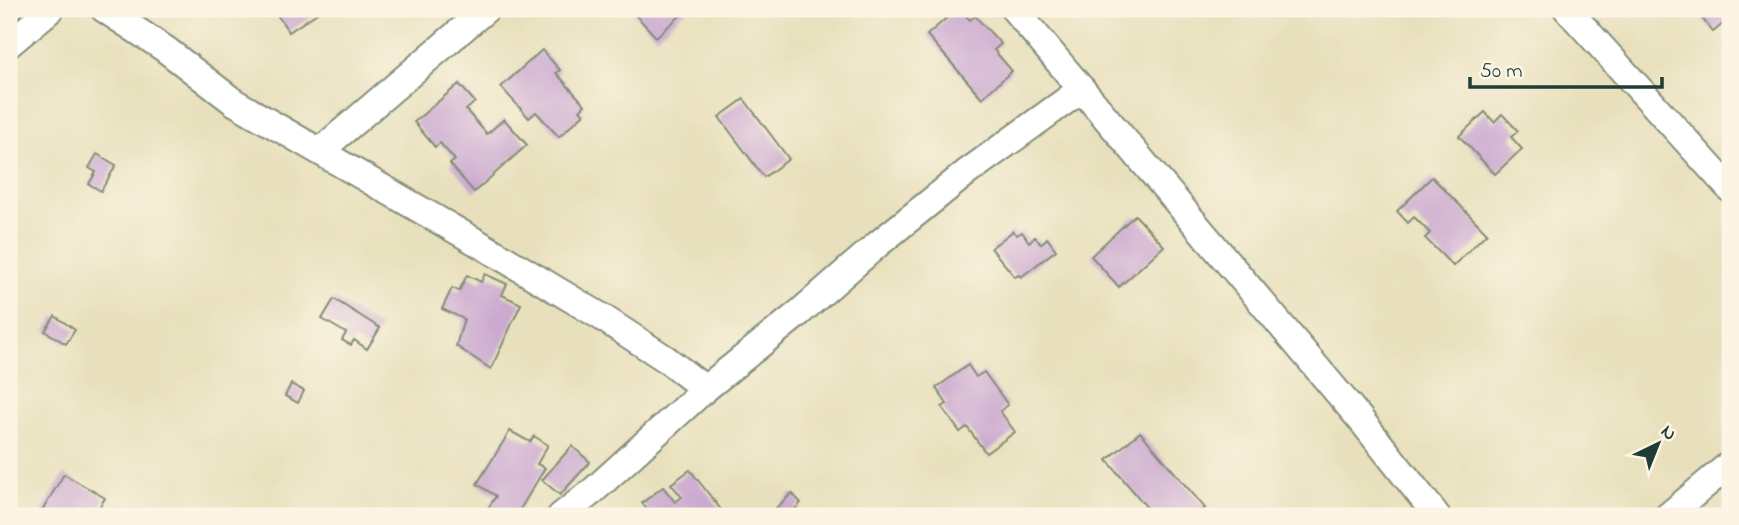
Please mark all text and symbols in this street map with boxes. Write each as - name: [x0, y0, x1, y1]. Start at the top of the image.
- scale bar: [1470, 46, 1662, 90]
- text: 50 m: [1480, 57, 1523, 87]
- north arrow: [1624, 410, 1694, 480]
- text: N: [1654, 419, 1682, 448]

